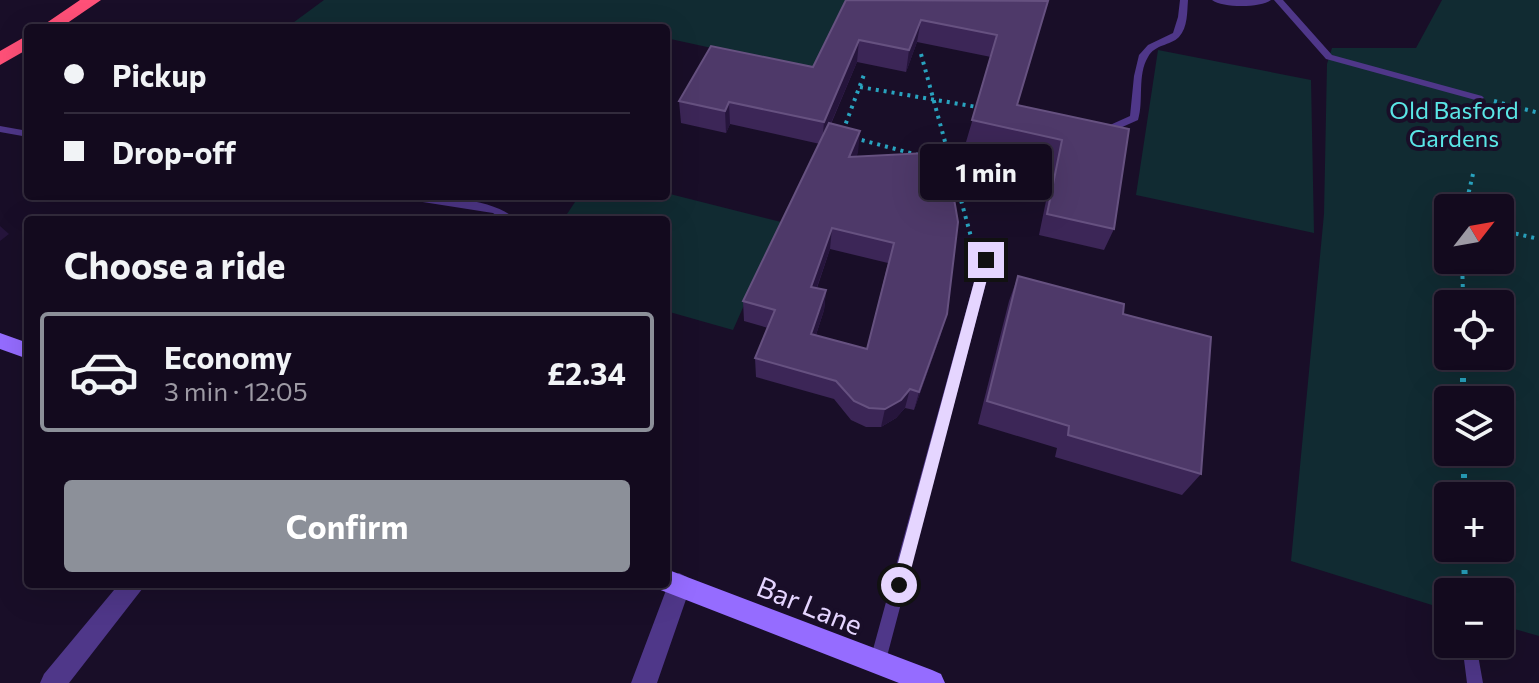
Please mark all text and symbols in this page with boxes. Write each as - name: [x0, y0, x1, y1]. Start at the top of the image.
- text: Pickup: [112, 56, 206, 93]
- park label: Old Basford Gardens: [1389, 95, 1519, 152]
- text: Drop-off: [112, 133, 236, 170]
- callout: 1 min: [920, 144, 1052, 200]
- text: 1 min: [955, 156, 1017, 187]
- north arrow: [1434, 194, 1514, 274]
- map controls: [1434, 194, 1514, 658]
- text: Choose a ride: [64, 242, 285, 286]
- route end: [968, 242, 1004, 278]
- button: locate: [1434, 290, 1514, 370]
- icon: car: [68, 336, 140, 408]
- text: Economy: [164, 338, 292, 375]
- text: £2.34: [547, 354, 626, 391]
- text: 3 min · 12:05: [164, 375, 308, 406]
- button: layers: [1434, 386, 1514, 466]
- button: Confirm: [64, 480, 630, 572]
- button: +: [1434, 482, 1514, 562]
- route start: [881, 567, 917, 603]
- street label: Bar Lane: [752, 568, 868, 642]
- button: −: [1434, 578, 1514, 658]

